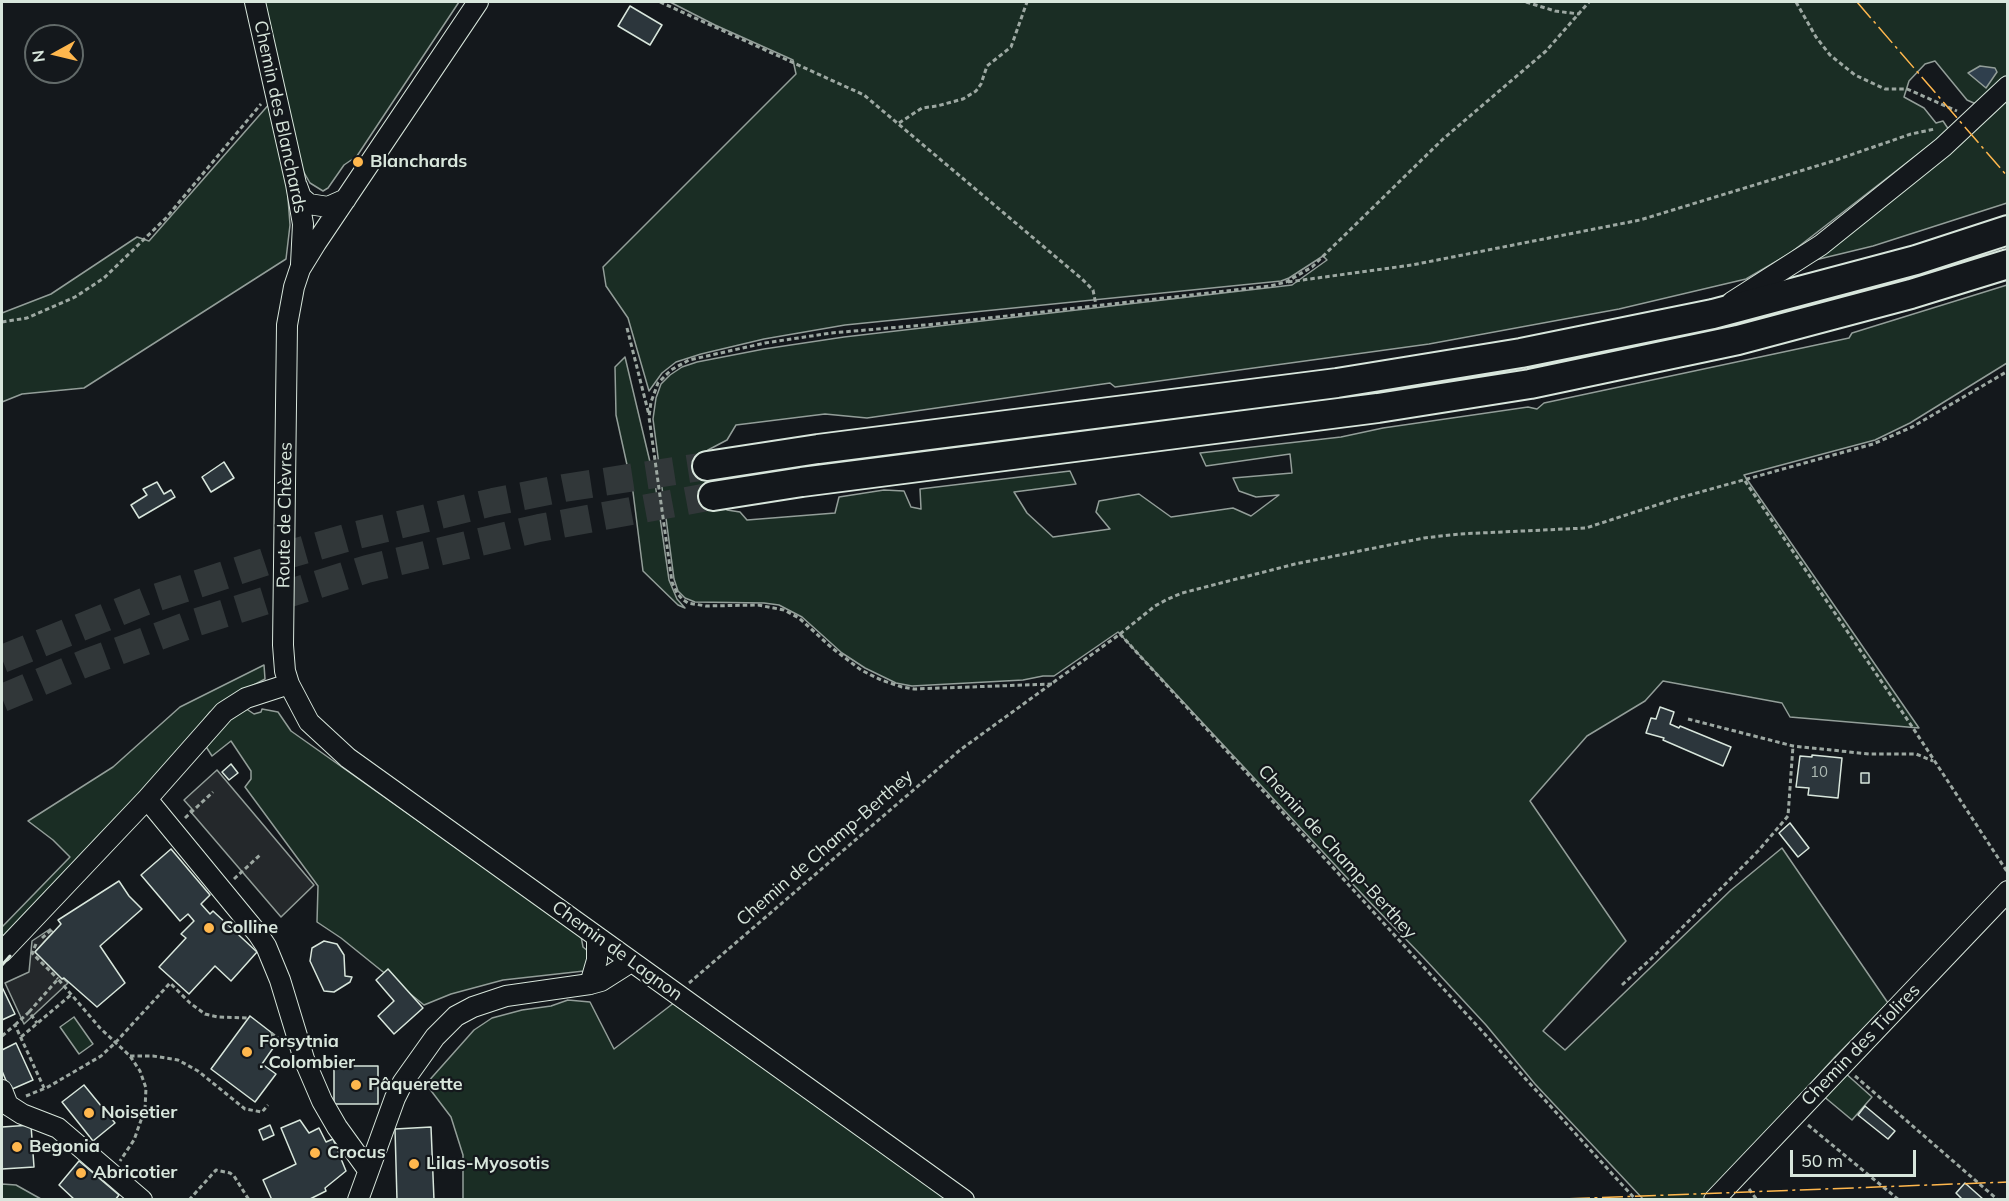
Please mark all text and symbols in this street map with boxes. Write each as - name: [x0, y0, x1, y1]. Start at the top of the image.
- street label: Chemin des Blanchards: [249, 19, 311, 215]
- north arrow: [24, 24, 84, 84]
- text: N: [27, 49, 49, 64]
- place label: Blanchards: [370, 151, 467, 173]
- marker: Blanchards: [351, 155, 365, 169]
- street label: Route de Chèvres: [273, 442, 297, 588]
- street label: Chemin de Champ-Berthey: [1253, 761, 1421, 943]
- house number: 10: [1810, 763, 1828, 781]
- street label: Chemin de Champ-Berthey: [732, 766, 918, 930]
- street label: Chemin de Lagnon: [548, 896, 686, 1006]
- place label: Colline: [221, 917, 278, 939]
- marker: Colline: [202, 921, 216, 935]
- street label: Chemin des Tiolires: [1797, 979, 1925, 1111]
- place label: Forsytnia . Colombier: [259, 1031, 355, 1074]
- marker: Forsytnia . Colombier: [240, 1045, 254, 1059]
- place label: Pâquerette: [368, 1074, 463, 1096]
- marker: Pâquerette: [349, 1078, 363, 1092]
- place label: Noisetier: [101, 1102, 177, 1124]
- marker: Noisetier: [82, 1106, 96, 1120]
- place label: Begonia: [29, 1136, 100, 1158]
- scale bar: [1793, 1138, 1919, 1176]
- marker: Begonia: [10, 1140, 24, 1154]
- place label: Crocus: [327, 1142, 386, 1164]
- marker: Crocus: [308, 1146, 322, 1160]
- text: 50 m: [1801, 1149, 1843, 1172]
- place label: Lilas-Myosotis: [426, 1153, 550, 1175]
- marker: Lilas-Myosotis: [407, 1157, 421, 1171]
- place label: Abricotier: [93, 1162, 177, 1184]
- marker: Abricotier: [74, 1166, 88, 1180]

